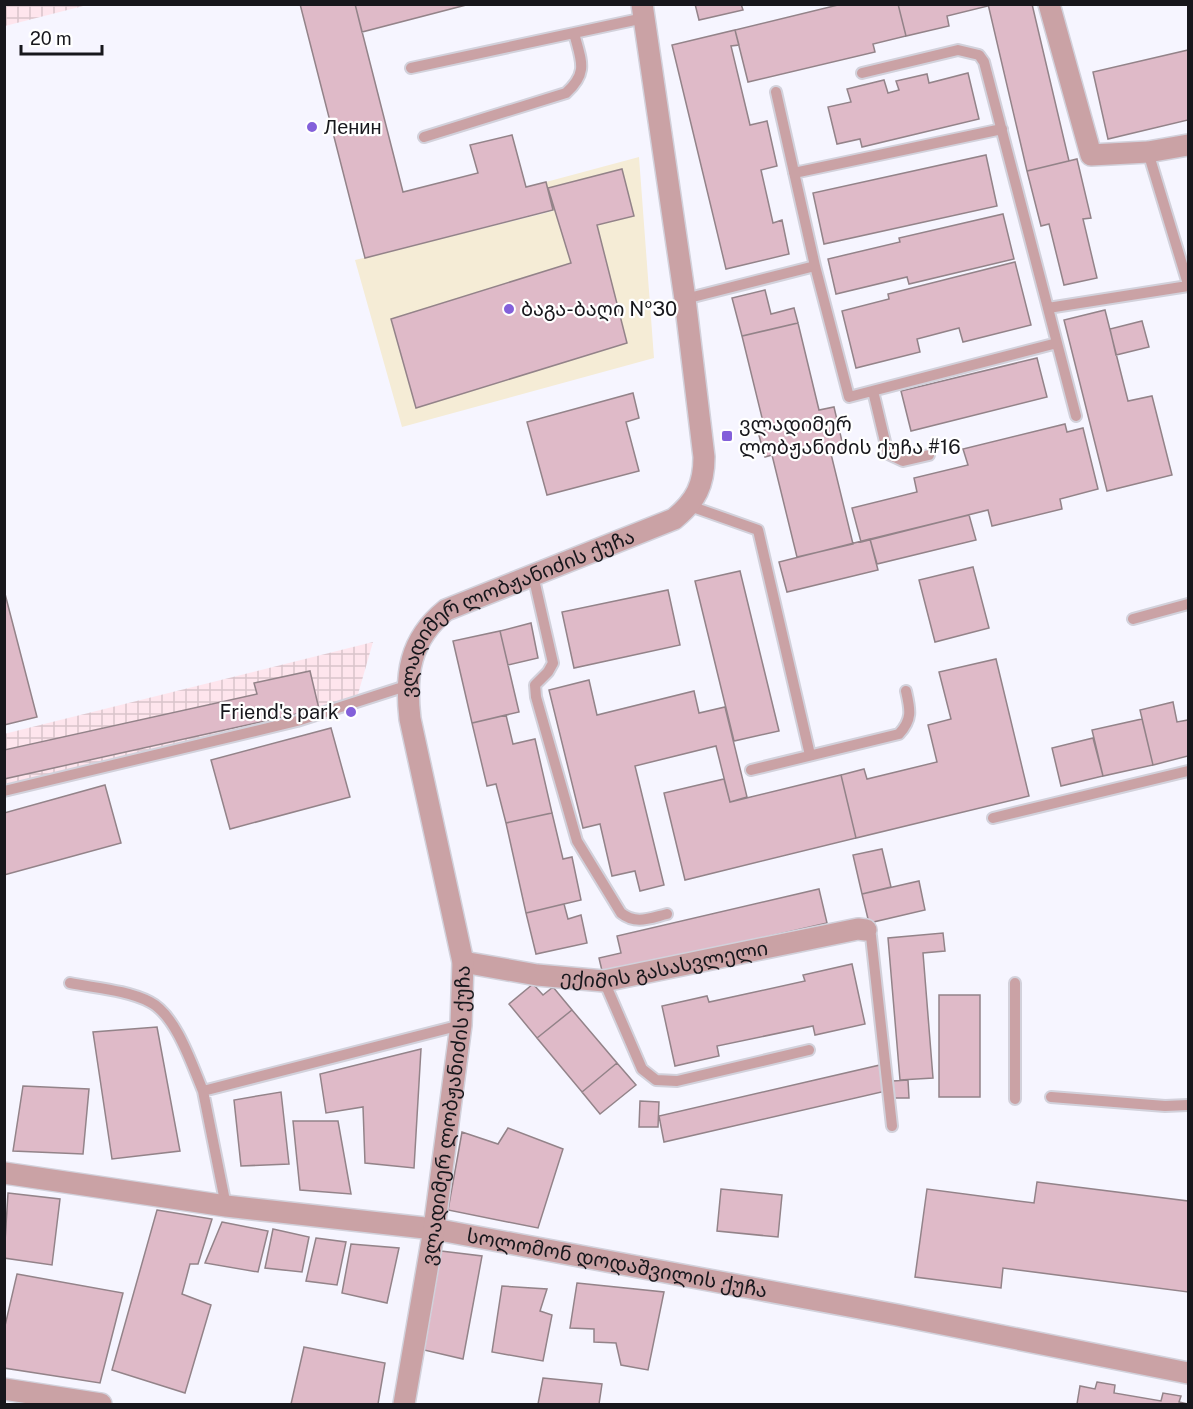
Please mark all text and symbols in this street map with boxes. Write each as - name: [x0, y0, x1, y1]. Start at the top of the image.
- scale bar: [21, 18, 102, 56]
- text: 20 m: [30, 28, 72, 49]
- place label: Ленин: [324, 115, 382, 139]
- marker: Ленин: [305, 120, 319, 134]
- place label: ბაგა-ბაღი №30: [521, 297, 677, 322]
- marker: ბაგა-ბაღი №30: [502, 302, 516, 316]
- place label: ვლადიმერ ლობჟანიძის ქუჩა #16: [739, 412, 961, 460]
- marker: ვლადიმერ ლობჟანიძის ქუჩა #16: [720, 429, 734, 443]
- street label: ვლადიმერ ლობჟანიძის ქუჩა: [396, 524, 638, 698]
- place label: Friend's park: [219, 700, 339, 724]
- marker: Friend's park: [344, 705, 358, 719]
- street label: ექიმის გასასვლელი: [559, 936, 770, 993]
- street label: ვლადიმერ ლობჟანიძის ქუჩა: [416, 965, 475, 1267]
- street label: სოლომონ დოდაშვილის ქუჩა: [465, 1223, 769, 1303]

